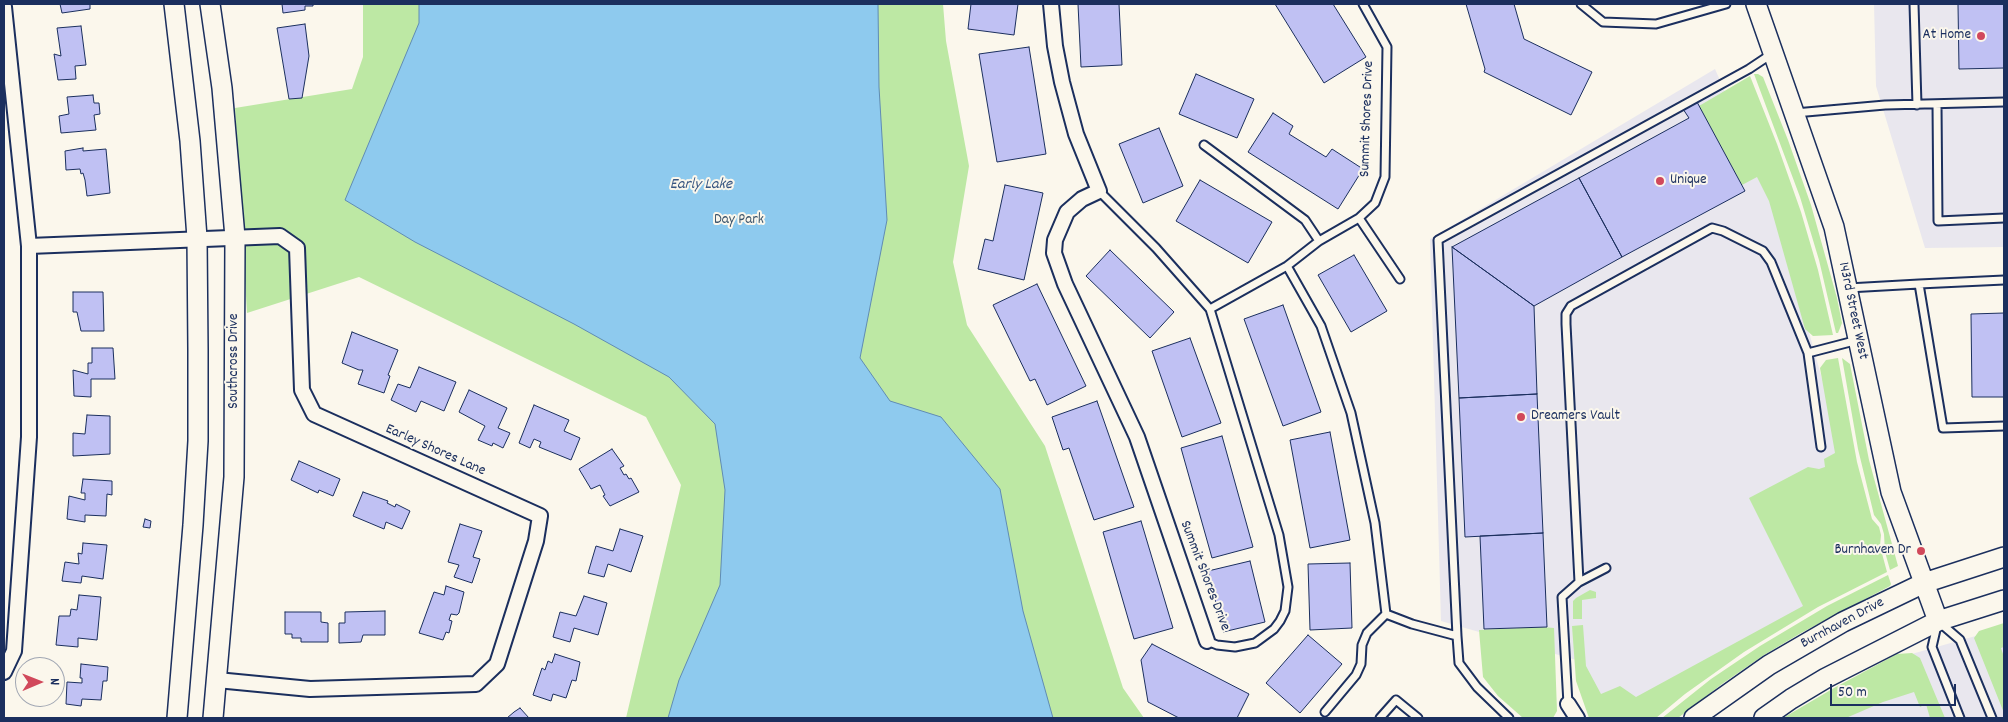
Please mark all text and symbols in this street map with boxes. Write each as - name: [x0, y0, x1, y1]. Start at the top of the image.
- place label: At Home: [1923, 27, 1971, 45]
- marker: At Home: [1975, 30, 1987, 42]
- street label: Summit Shores Drive: [1357, 61, 1379, 177]
- place label: Unique: [1670, 172, 1707, 190]
- marker: Unique: [1654, 175, 1666, 187]
- water label: Early Lake: [670, 176, 732, 196]
- park label: Day Park: [714, 212, 764, 230]
- street label: 143rd Street West: [1833, 261, 1871, 361]
- street label: Southcross Drive: [226, 313, 244, 409]
- place label: Dreamers Vault: [1531, 408, 1620, 426]
- marker: Dreamers Vault: [1515, 411, 1527, 423]
- street label: Earley Shores Lane: [382, 421, 488, 481]
- street label: Summit Shores Drive: [1175, 518, 1233, 634]
- place label: Burnhaven Dr: [1835, 542, 1911, 560]
- marker: Burnhaven Dr: [1915, 545, 1927, 557]
- street label: Burnhaven Drive: [1798, 594, 1888, 654]
- north arrow: [15, 657, 65, 707]
- scale bar: [1833, 674, 1959, 706]
- text: N: [44, 678, 64, 685]
- text: 50 m: [1838, 682, 1867, 704]

